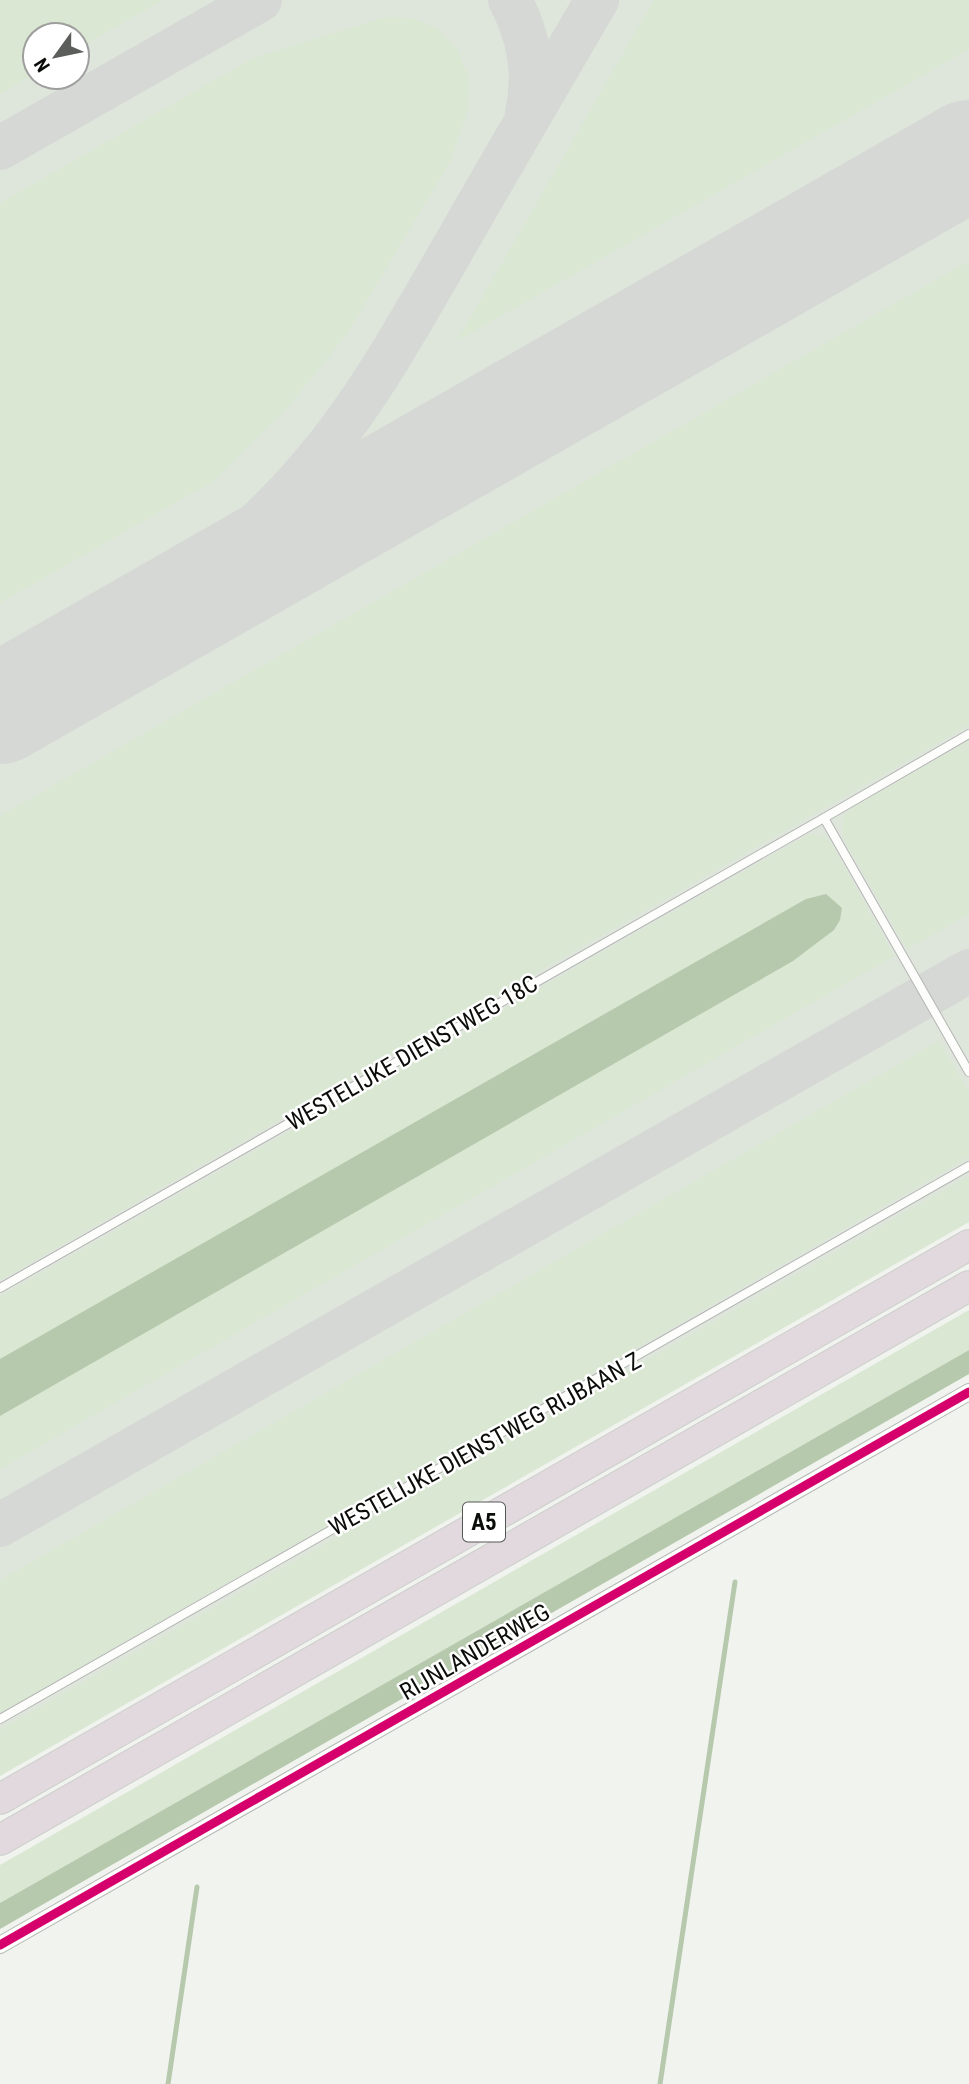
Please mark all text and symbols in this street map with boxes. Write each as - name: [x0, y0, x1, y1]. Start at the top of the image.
- north arrow: [21, 21, 91, 91]
- text: N: [29, 54, 55, 76]
- street label: WESTELIJKE DIENSTWEG 18C: [281, 970, 543, 1136]
- street label: WESTELIJKE DIENSTWEG RIJBAAN Z: [324, 1346, 646, 1542]
- road number: A5: [463, 1502, 505, 1541]
- street label: RIJNLANDERWEG: [395, 1598, 555, 1706]

